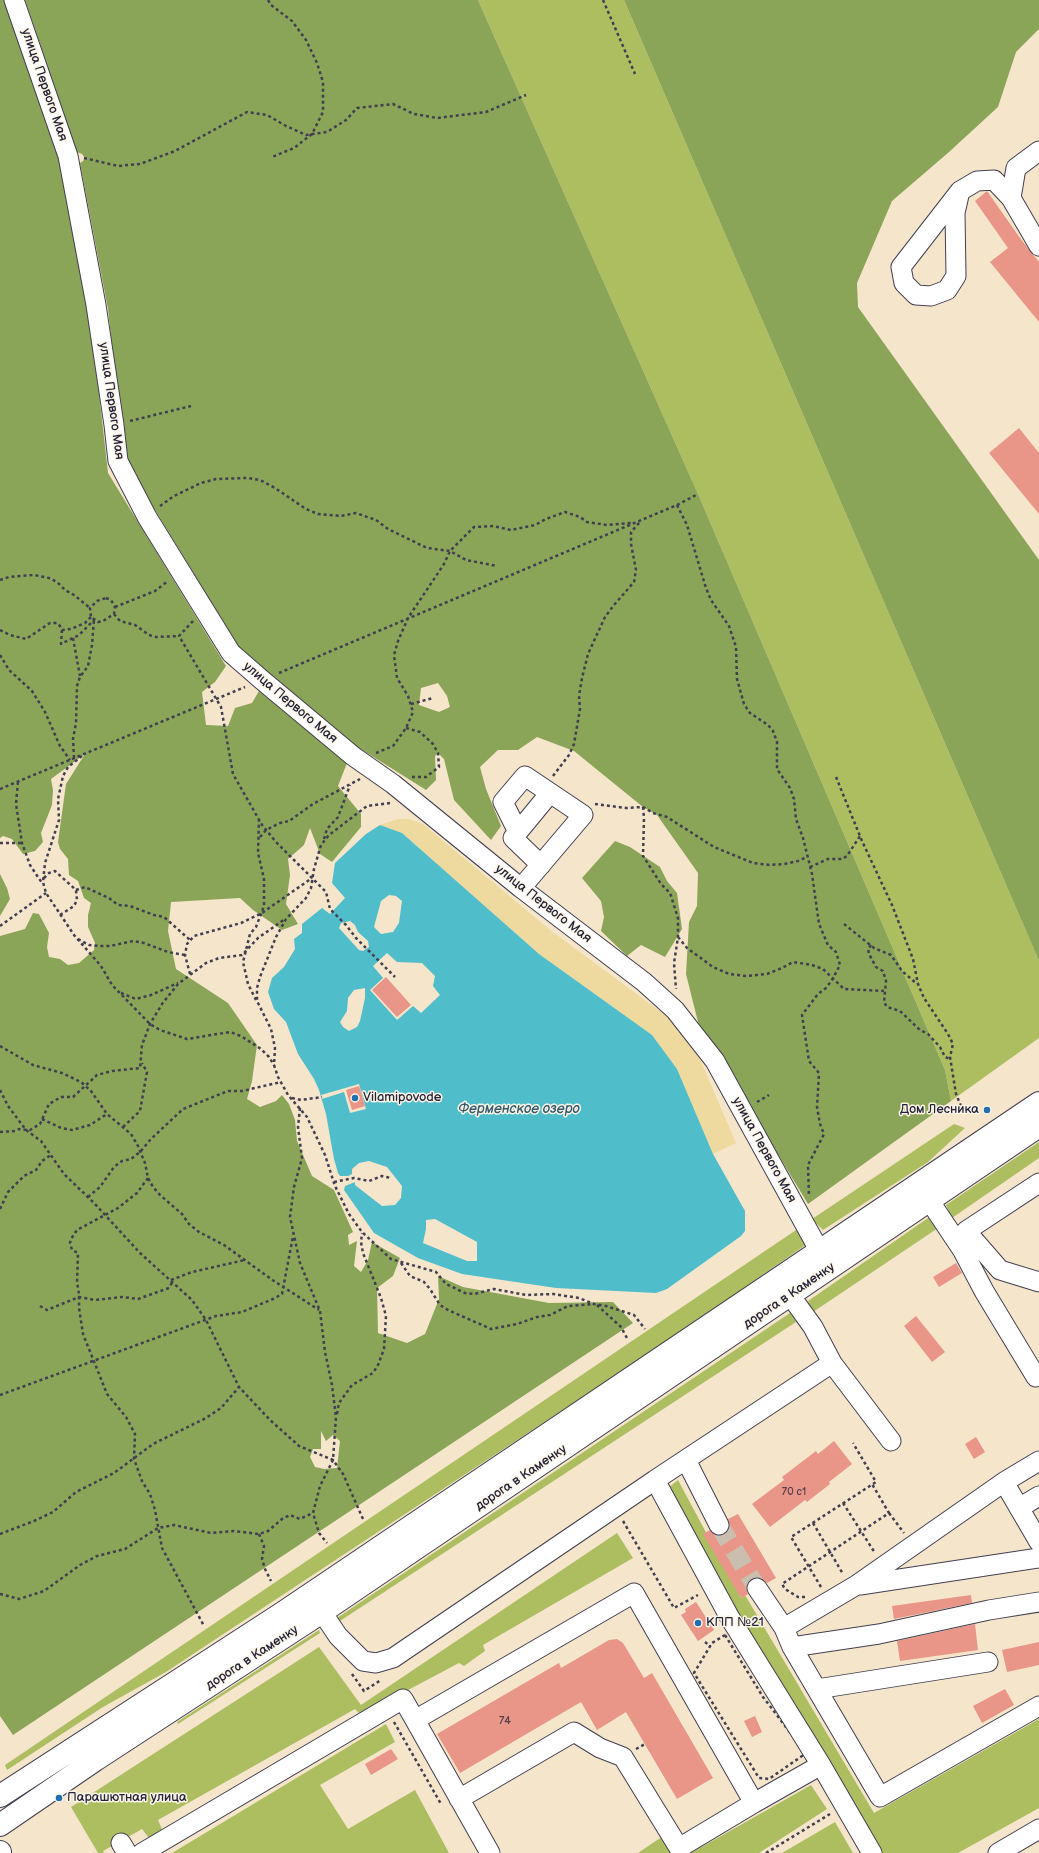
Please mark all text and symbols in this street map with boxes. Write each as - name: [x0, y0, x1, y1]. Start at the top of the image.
- street label: улица Первого Мая: [17, 27, 71, 143]
- street label: улица Первого Мая: [95, 341, 127, 461]
- street label: улица Первого Мая: [240, 659, 340, 747]
- street label: улица Первого Мая: [492, 861, 594, 947]
- place label: Vilamipovode: [363, 1090, 442, 1106]
- marker: Vilamipovode: [350, 1093, 360, 1103]
- street label: улица Первого Мая: [729, 1095, 799, 1205]
- water label: Ферменское озеро: [458, 1101, 580, 1117]
- place label: Дом Лесника: [900, 1102, 979, 1118]
- marker: Дом Лесника: [982, 1105, 992, 1115]
- street label: дорога в Каменку: [740, 1260, 838, 1332]
- street label: дорога в Каменку: [472, 1442, 570, 1514]
- house number: 70 с1: [782, 1485, 806, 1499]
- place label: КПП №21: [706, 1615, 764, 1631]
- marker: КПП №21: [693, 1618, 703, 1628]
- street label: дорога в Каменку: [203, 1622, 301, 1694]
- house number: 74: [499, 1714, 511, 1728]
- place label: Парашютная улица: [67, 1790, 187, 1806]
- marker: Парашютная улица: [54, 1793, 64, 1803]

